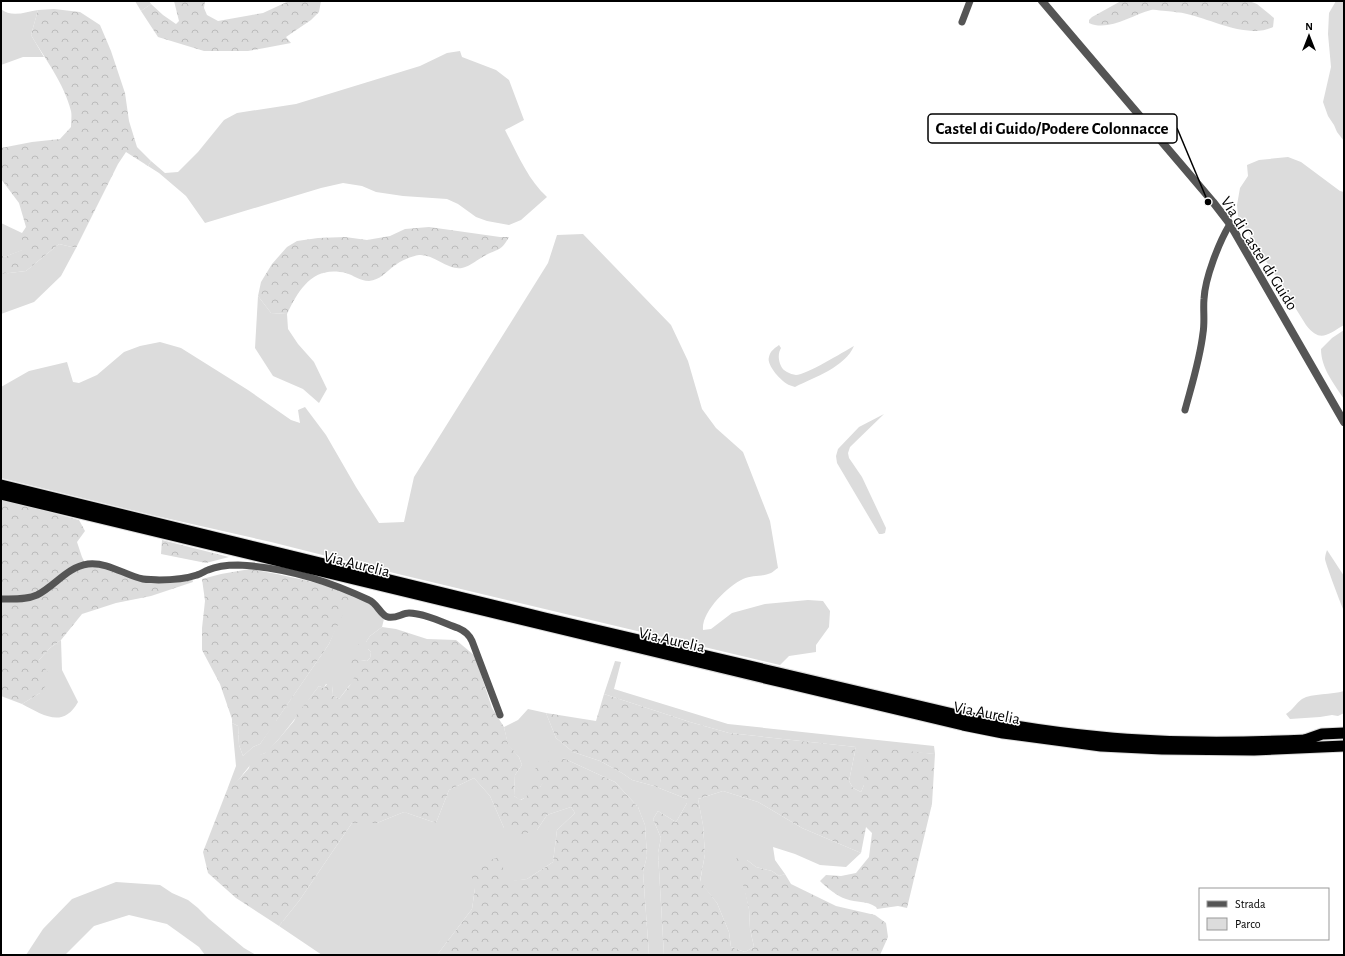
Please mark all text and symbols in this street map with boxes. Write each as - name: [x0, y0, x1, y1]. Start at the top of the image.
- north arrow: [1289, 16, 1329, 56]
- text: N: [1305, 21, 1313, 32]
- callout: Castel di Guido/Podere Colonnacce: [928, 114, 1177, 143]
- text: Castel di Guido/Podere Colonnacce: [935, 120, 1169, 137]
- street label: Via di Castel di Guido: [1218, 194, 1301, 313]
- street label: Via Aurelia: [322, 548, 391, 580]
- street label: Via Aurelia: [637, 625, 707, 655]
- street label: Via Aurelia: [952, 699, 1022, 727]
- legend: [1199, 888, 1329, 940]
- text: Strada: [1235, 898, 1266, 910]
- text: Parco: [1235, 918, 1261, 930]

